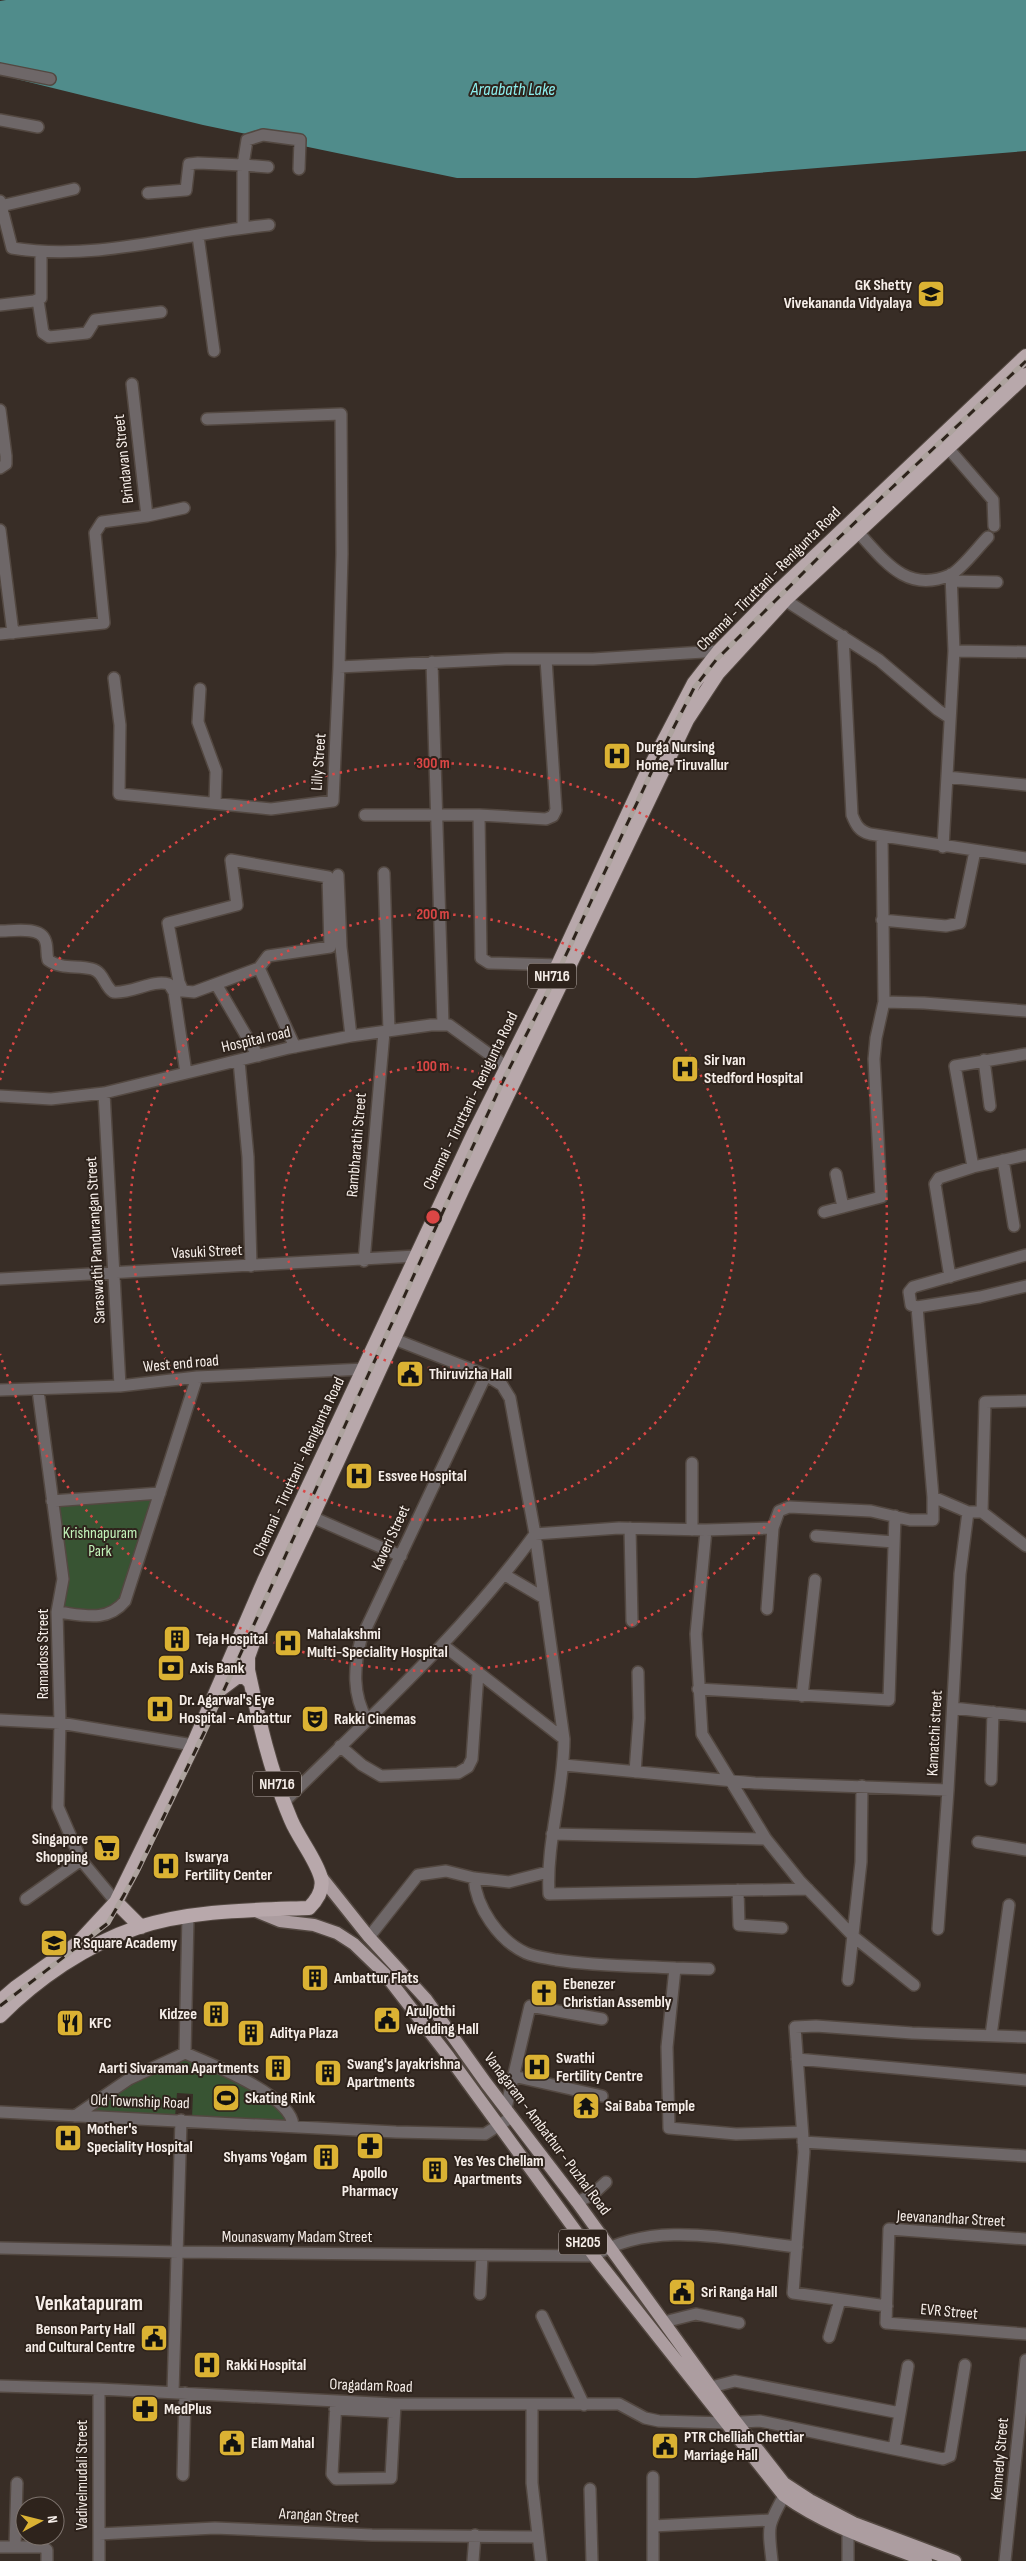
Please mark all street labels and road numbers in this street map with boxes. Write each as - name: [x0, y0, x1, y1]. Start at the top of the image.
- street label: Brindavan Street: [110, 413, 138, 505]
- street label: Chennai - Tiruttani - Renigunta Road: [693, 503, 845, 655]
- street label: Lilly Street: [308, 733, 330, 791]
- road number: NH716: [528, 964, 576, 988]
- street label: Chennai - Tiruttani - Renigunta Road: [420, 1009, 522, 1193]
- street label: Hospital road: [220, 1023, 292, 1057]
- street label: Rambharathi Street: [343, 1092, 371, 1198]
- street label: Saraswathi Pandurangan Street: [82, 1156, 110, 1324]
- street label: Vasuki Street: [171, 1241, 243, 1263]
- street label: West end road: [142, 1351, 220, 1377]
- street label: Chennai - Tiruttani - Renigunta Road: [249, 1374, 349, 1560]
- street label: Kaveri Street: [368, 1502, 414, 1574]
- street label: Ramadoss Street: [34, 1609, 53, 1699]
- street label: Kamatchi street: [923, 1689, 947, 1776]
- road number: NH716: [253, 1772, 301, 1796]
- street label: Vanagaram - Ambathur - Puzhal Road: [480, 2049, 614, 2219]
- street label: Old Township Road: [90, 2091, 190, 2113]
- street label: Jeevanandhar Street: [895, 2207, 1006, 2231]
- street label: Mounaswamy Madam Street: [222, 2228, 372, 2247]
- road number: SH205: [559, 2230, 607, 2254]
- street label: EVR Street: [920, 2300, 979, 2324]
- street label: Oragadam Road: [329, 2375, 413, 2397]
- street label: Kennedy Street: [987, 2417, 1013, 2501]
- street label: Vadivelmudali Street: [73, 2420, 92, 2530]
- street label: Arangan Street: [278, 2504, 360, 2528]

